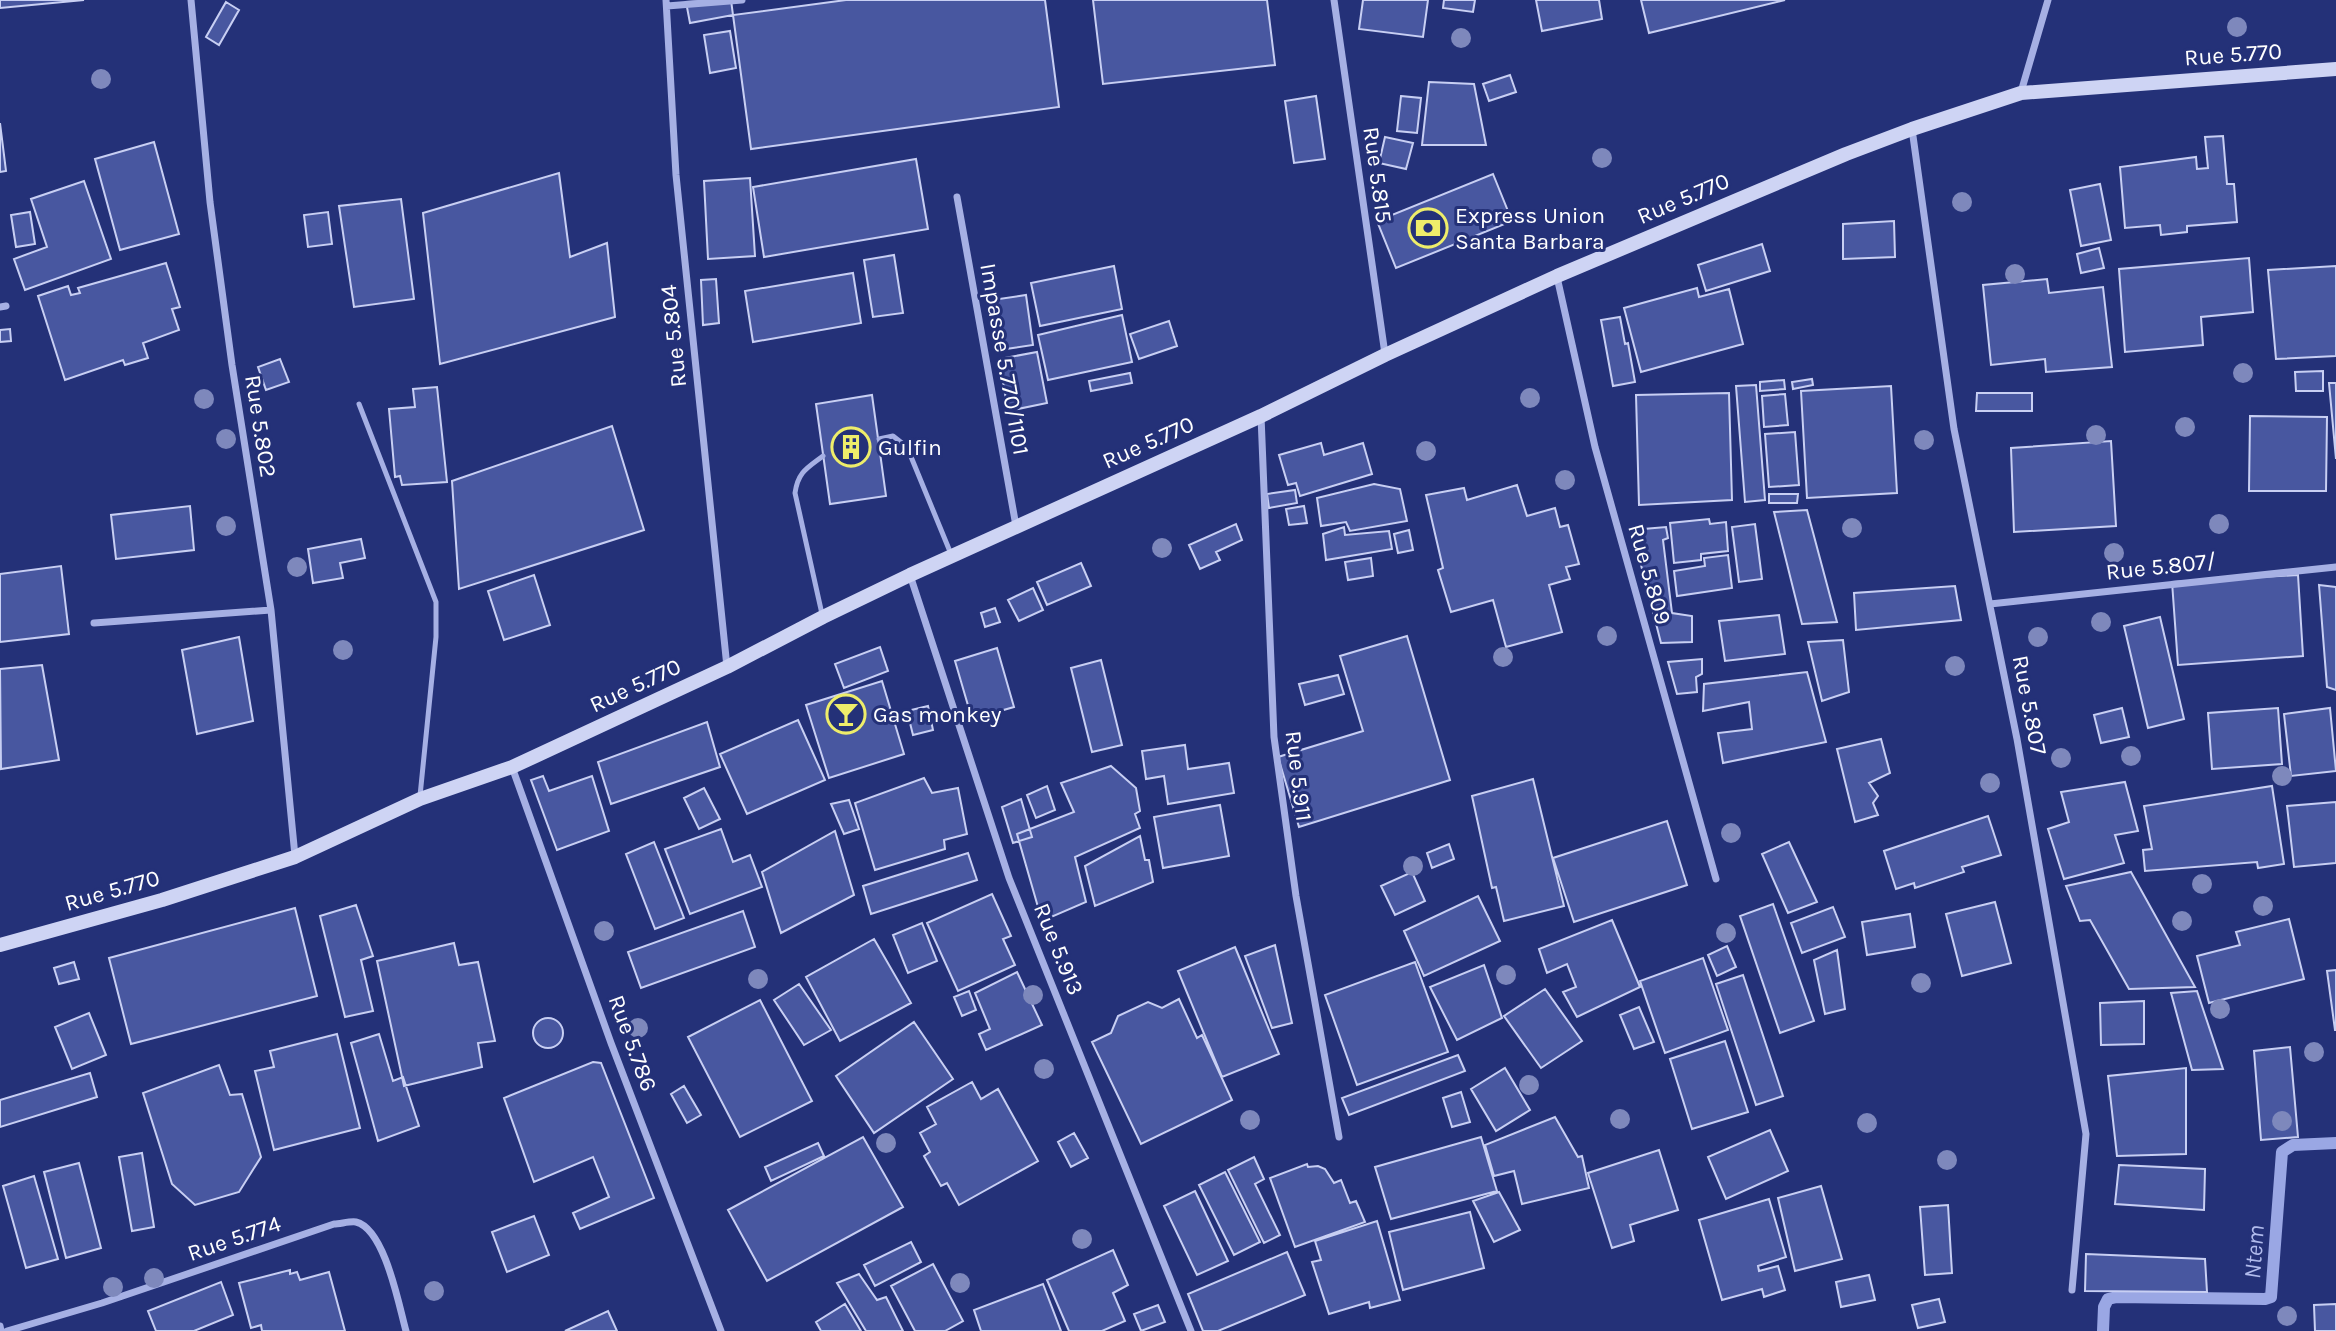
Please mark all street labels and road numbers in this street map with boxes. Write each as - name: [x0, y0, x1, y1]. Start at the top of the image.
- street label: Rue 5.770: [2183, 38, 2283, 71]
- street label: Rue 5.815: [1357, 125, 1398, 225]
- street label: Rue 5.770: [1633, 167, 1733, 230]
- street label: Impasse 5.770/1101: [974, 261, 1035, 457]
- street label: Rue 5.804: [655, 283, 692, 389]
- street label: Rue 5.802: [239, 373, 282, 479]
- street label: Rue 5.770: [1098, 410, 1198, 475]
- street label: Rue 5.809: [1622, 521, 1677, 628]
- street label: Rue 5.807/: [2104, 547, 2218, 586]
- street label: Rue 5.770: [585, 653, 685, 718]
- street label: Rue 5.807: [2007, 653, 2052, 757]
- street label: Rue 5.911: [1280, 729, 1317, 823]
- street label: Rue 5.770: [61, 864, 163, 917]
- street label: Rue 5.913: [1028, 899, 1089, 999]
- street label: Rue 5.786: [603, 991, 662, 1095]
- street label: Rue 5.774: [184, 1210, 284, 1267]

